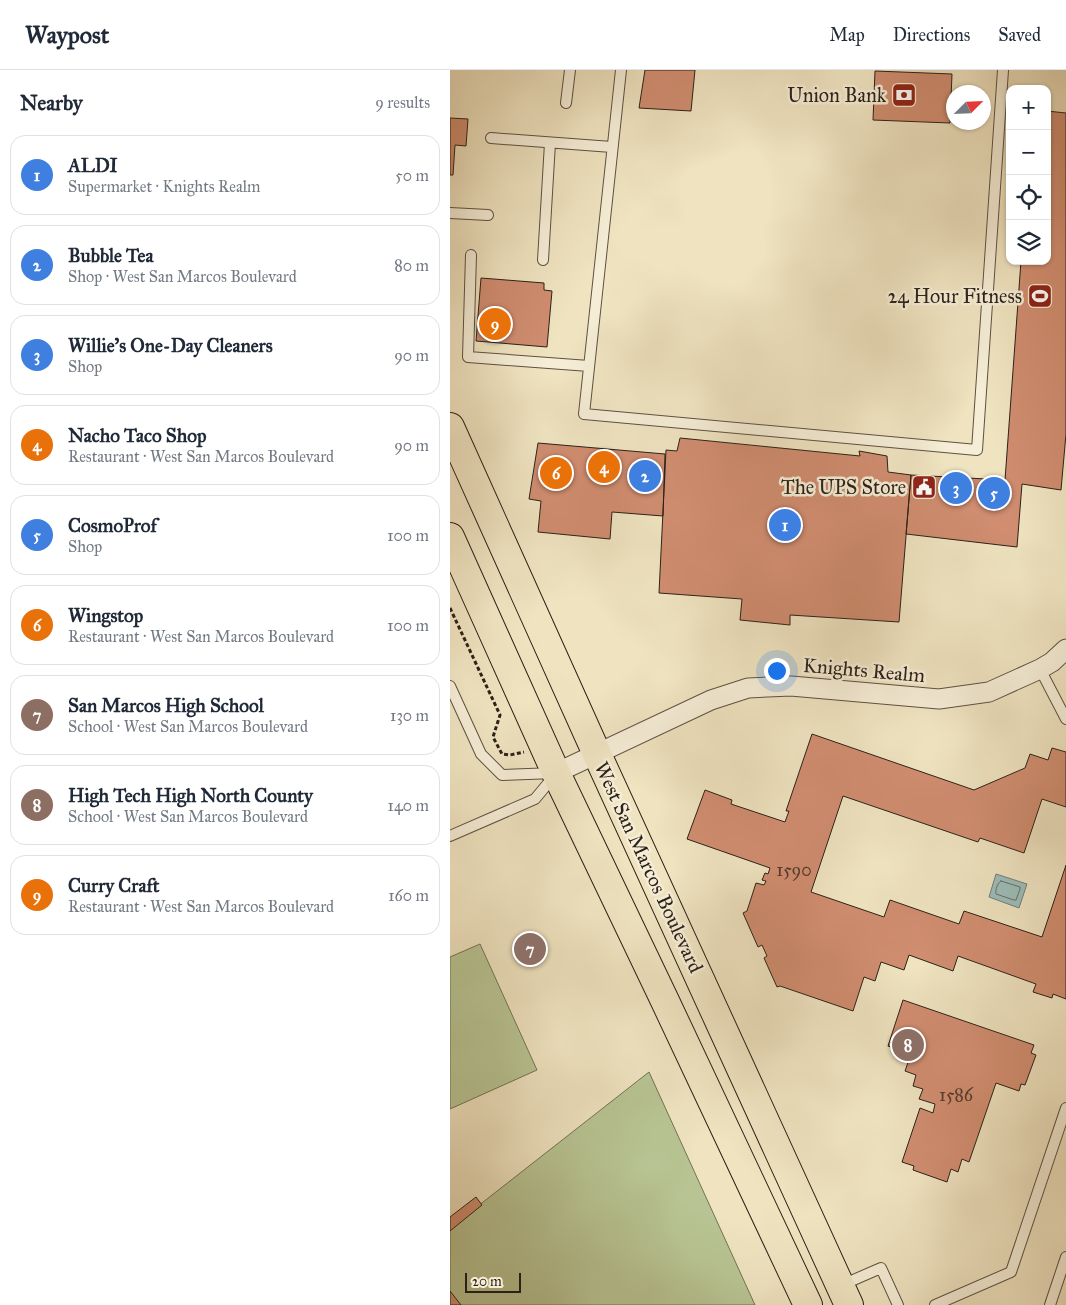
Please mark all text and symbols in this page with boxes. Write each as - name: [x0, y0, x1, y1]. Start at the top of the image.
- text: Waypost: [25, 20, 109, 50]
- text: Map: [829, 24, 865, 46]
- text: Directions: [893, 24, 970, 46]
- text: Saved: [998, 24, 1041, 46]
- bank icon: Union Bank: [891, 82, 917, 108]
- place label: Union Bank: [787, 83, 887, 107]
- north arrow: [946, 85, 991, 130]
- map controls: [1006, 85, 1051, 265]
- button: +: [1006, 85, 1051, 130]
- text: Nearby: [20, 90, 83, 116]
- text: 9 results: [375, 93, 430, 112]
- button: −: [1006, 130, 1051, 175]
- text: ALDI: [68, 154, 118, 177]
- text: 1: [34, 166, 40, 185]
- text: 50 m: [395, 166, 429, 185]
- button: locate: [1006, 175, 1051, 220]
- text: Supermarket · Knights Realm: [68, 177, 260, 196]
- button: layers: [1006, 220, 1051, 265]
- text: Bubble Tea: [68, 244, 154, 267]
- text: 2: [33, 256, 41, 275]
- text: 80 m: [394, 256, 429, 275]
- text: Shop · West San Marcos Boulevard: [68, 267, 297, 286]
- sports icon: 24 Hour Fitness: [1027, 283, 1053, 309]
- place label: 24 Hour Fitness: [888, 284, 1022, 308]
- pin: 9: [479, 305, 511, 343]
- text: Willie's One-Day Cleaners: [68, 334, 273, 357]
- text: 3: [34, 346, 40, 365]
- text: 90 m: [394, 346, 429, 365]
- text: Shop: [68, 357, 102, 376]
- text: Nacho Taco Shop: [68, 424, 206, 447]
- text: 4: [33, 436, 41, 455]
- text: 90 m: [394, 436, 429, 455]
- text: Restaurant · West San Marcos Boulevard: [68, 447, 334, 466]
- pin: 4: [588, 448, 620, 486]
- pin: 6: [540, 454, 572, 492]
- pin: 2: [629, 457, 661, 495]
- pin: 3: [940, 469, 972, 507]
- public building icon: The UPS Store: [911, 474, 937, 500]
- pin: 5: [978, 474, 1010, 512]
- place label: The UPS Store: [781, 475, 906, 499]
- pin: 1: [769, 506, 801, 544]
- text: CosmoProf: [68, 514, 157, 537]
- text: 5: [33, 526, 41, 545]
- text: 100 m: [387, 526, 429, 545]
- text: Shop: [68, 537, 102, 556]
- text: Wingstop: [68, 604, 143, 627]
- text: 6: [33, 616, 41, 635]
- text: 100 m: [387, 616, 429, 635]
- text: Restaurant · West San Marcos Boulevard: [68, 627, 334, 646]
- street label: Knights Realm: [802, 653, 926, 688]
- your location: [764, 658, 790, 684]
- text: San Marcos High School: [68, 694, 264, 717]
- text: 7: [33, 706, 41, 725]
- text: 130 m: [390, 706, 429, 725]
- text: School · West San Marcos Boulevard: [68, 717, 308, 736]
- street label: West San Marcos Boulevard: [589, 758, 709, 976]
- text: High Tech High North County: [68, 784, 313, 807]
- text: 8: [33, 796, 41, 815]
- text: 140 m: [388, 796, 429, 815]
- text: School · West San Marcos Boulevard: [68, 807, 308, 826]
- house number: 1590: [776, 859, 812, 881]
- text: Curry Craft: [68, 874, 160, 897]
- text: 9: [33, 886, 41, 905]
- text: 160 m: [388, 886, 429, 905]
- text: Restaurant · West San Marcos Boulevard: [68, 897, 334, 916]
- pin: 7: [514, 930, 546, 968]
- pin: 8: [892, 1026, 924, 1064]
- house number: 1586: [939, 1084, 974, 1106]
- scale bar: [465, 1270, 521, 1293]
- text: 20 m: [472, 1273, 502, 1290]

